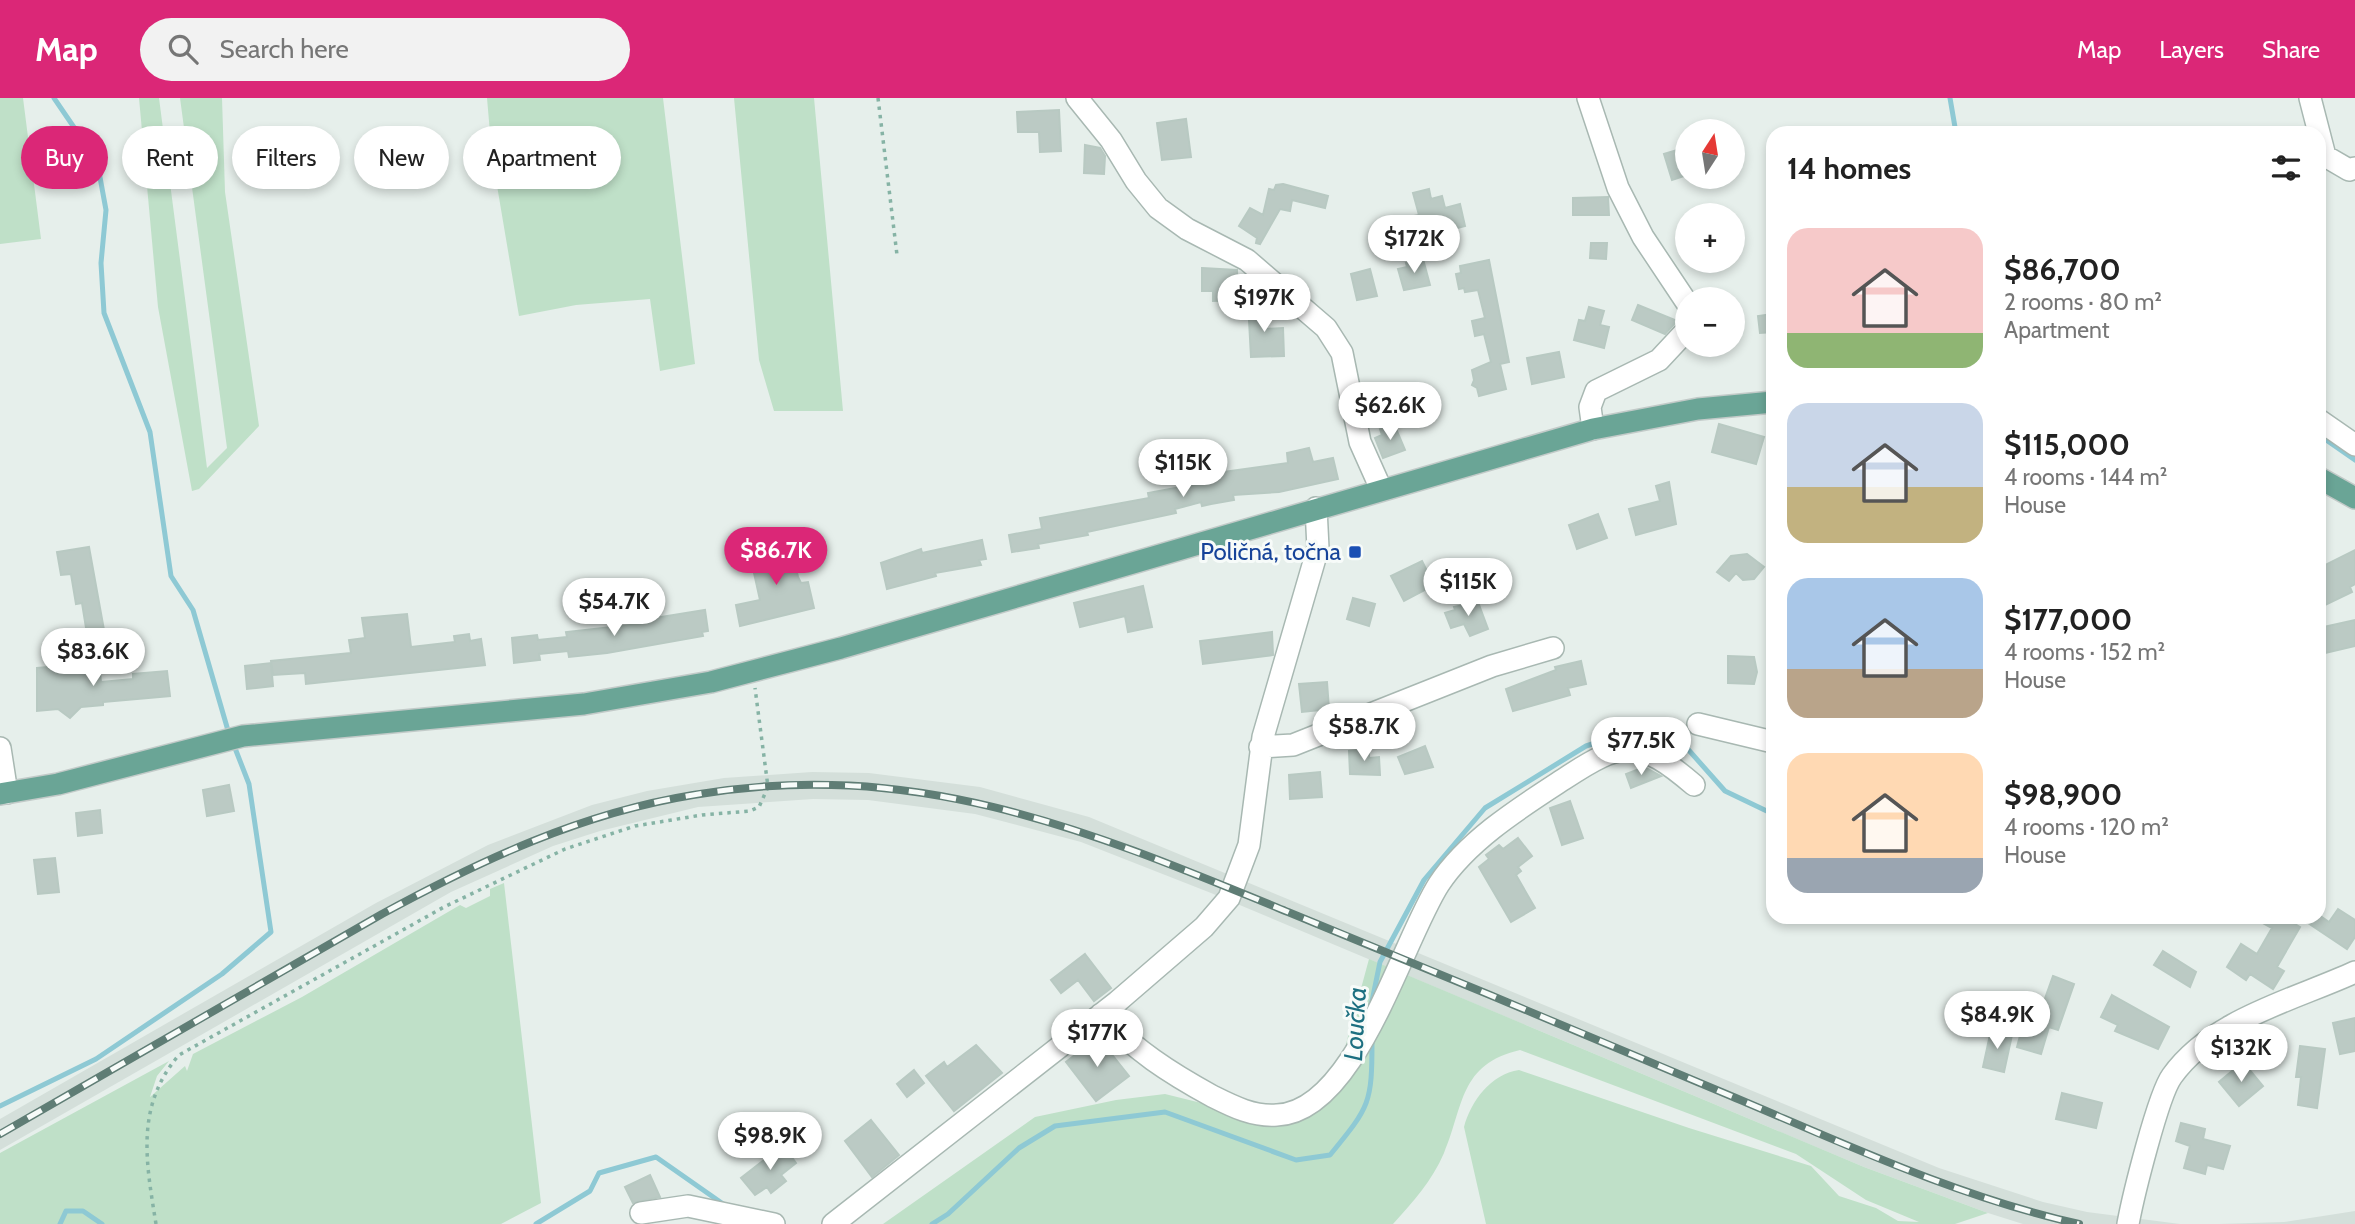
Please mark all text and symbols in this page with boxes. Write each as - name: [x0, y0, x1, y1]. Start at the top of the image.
- search box: [140, 18, 630, 81]
- text: Map: [35, 29, 98, 69]
- icon: search: [164, 30, 202, 68]
- text: Search here: [220, 33, 349, 65]
- text: Map: [2077, 35, 2121, 64]
- text: Layers: [2159, 35, 2224, 64]
- text: Share: [2262, 35, 2320, 64]
- north arrow: [1675, 119, 1745, 189]
- map controls: [1675, 119, 1745, 357]
- chip: Buy: [21, 126, 108, 189]
- chip: Rent: [122, 126, 218, 189]
- chip: Filters: [232, 126, 340, 189]
- chip: New: [354, 126, 449, 189]
- chip: Apartment: [463, 126, 621, 189]
- icon: filters: [2267, 149, 2305, 187]
- text: 14 homes: [1787, 150, 1911, 187]
- button: +: [1675, 203, 1745, 273]
- pin: $172K: [1365, 216, 1463, 275]
- text: $172K: [1384, 224, 1444, 252]
- text: $86,700: [2004, 251, 2121, 288]
- icon: home: [1843, 256, 1927, 340]
- pin: $197K: [1215, 274, 1313, 334]
- text: $197K: [1234, 283, 1294, 311]
- button: −: [1675, 287, 1745, 357]
- text: 2 rooms · 80 m²: [2004, 288, 2162, 316]
- text: Apartment: [2004, 316, 2109, 344]
- pin: $62.6K: [1333, 382, 1447, 442]
- text: $62.6K: [1355, 391, 1425, 419]
- text: $115,000: [2004, 426, 2130, 463]
- icon: home: [1843, 431, 1927, 515]
- pin: $115K: [1134, 440, 1232, 499]
- text: $115K: [1154, 448, 1212, 476]
- text: 4 rooms · 144 m²: [2004, 463, 2167, 491]
- text: House: [2004, 491, 2066, 519]
- pin: $86.7K: [719, 528, 833, 587]
- text: $86.7K: [740, 536, 812, 564]
- place label: Poličná, točna: [1200, 537, 1341, 566]
- marker: Poličná, točna: [1347, 544, 1363, 560]
- pin: $115K: [1419, 559, 1517, 618]
- text: $115K: [1439, 567, 1497, 595]
- pin: $54.7K: [557, 578, 671, 638]
- text: $54.7K: [578, 587, 650, 615]
- text: $177,000: [2004, 601, 2132, 638]
- icon: home: [1843, 606, 1927, 690]
- pin: $83.6K: [36, 628, 150, 688]
- text: $83.6K: [57, 637, 129, 665]
- text: 4 rooms · 152 m²: [2004, 638, 2165, 666]
- text: House: [2004, 666, 2066, 694]
- pin: $58.7K: [1307, 704, 1421, 763]
- text: $58.7K: [1329, 712, 1399, 740]
- pin: $77.5K: [1584, 718, 1698, 777]
- text: $77.5K: [1607, 726, 1675, 754]
- text: $98,900: [2004, 776, 2122, 813]
- icon: home: [1843, 781, 1927, 865]
- text: 4 rooms · 120 m²: [2004, 813, 2169, 841]
- text: House: [2004, 841, 2066, 869]
- water label: Loučka: [1337, 986, 1373, 1062]
- pin: $84.9K: [1940, 992, 2054, 1051]
- text: $84.9K: [1960, 1000, 2034, 1028]
- pin: $177K: [1048, 1010, 1146, 1069]
- text: $177K: [1067, 1018, 1127, 1046]
- pin: $132K: [2192, 1024, 2290, 1084]
- text: $132K: [2211, 1033, 2271, 1061]
- pin: $98.9K: [713, 1112, 827, 1172]
- text: $98.9K: [734, 1121, 806, 1149]

